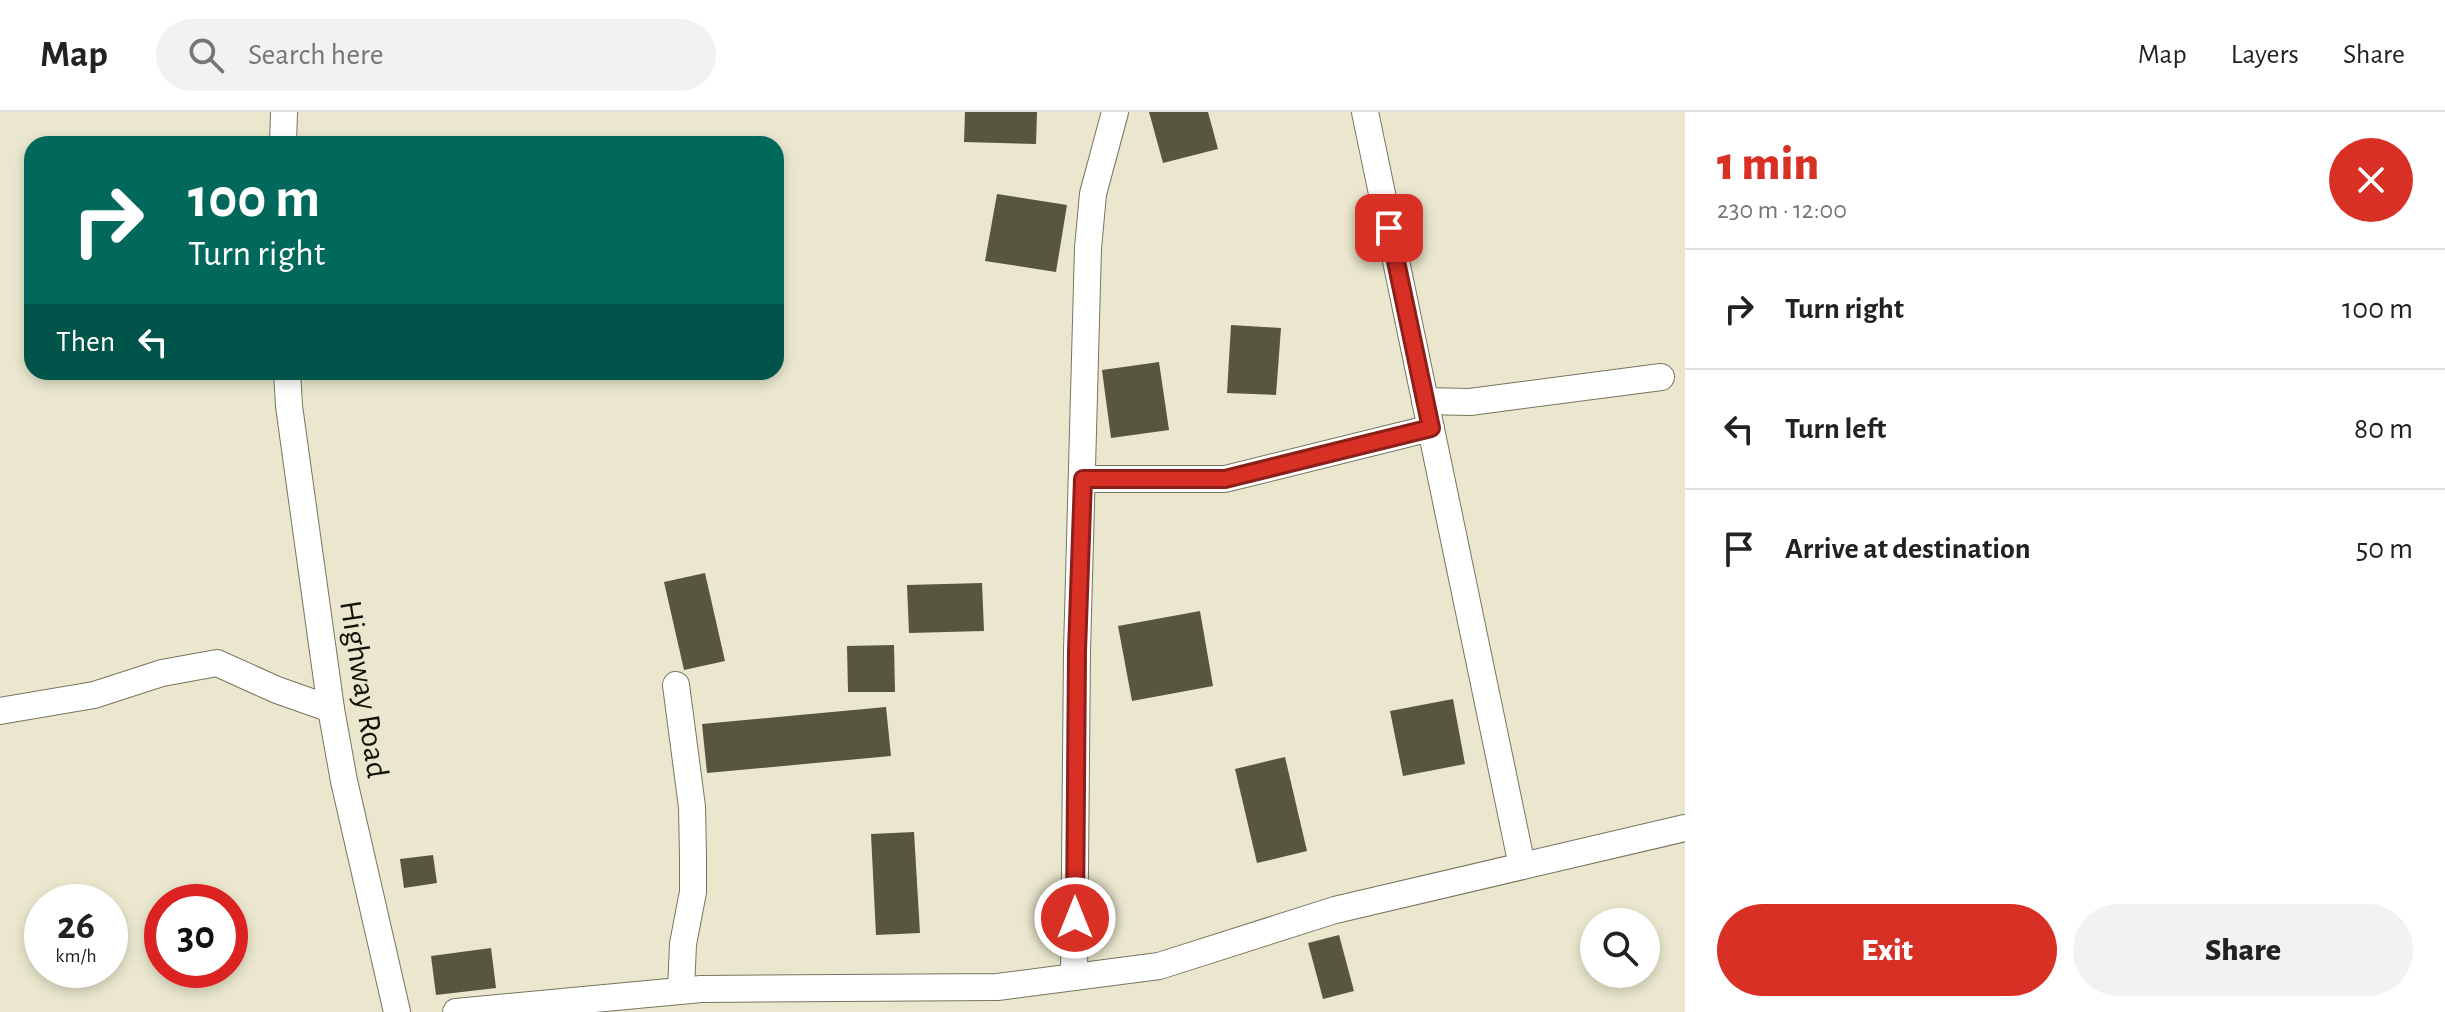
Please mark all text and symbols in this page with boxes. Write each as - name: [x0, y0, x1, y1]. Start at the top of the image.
- search box: [156, 19, 716, 91]
- icon: search: [184, 33, 228, 77]
- text: Map: [40, 36, 108, 74]
- text: Search here: [248, 40, 384, 70]
- text: Map: [2138, 41, 2187, 69]
- text: Layers: [2231, 41, 2299, 69]
- text: Share: [2343, 41, 2405, 69]
- button: close: [2329, 138, 2413, 222]
- text: 1 min: [1717, 141, 1819, 189]
- icon: right: [56, 168, 160, 272]
- text: 100 m: [188, 171, 320, 227]
- pin: [1355, 194, 1423, 262]
- text: 230 m · 12:00: [1717, 197, 1847, 223]
- icon: arrive: [1367, 206, 1411, 250]
- text: Turn right: [188, 236, 325, 272]
- icon: right: [1717, 287, 1761, 331]
- text: Turn right: [1785, 294, 1904, 324]
- text: 100 m: [2342, 294, 2413, 324]
- icon: left: [131, 320, 175, 364]
- text: Then: [56, 327, 115, 357]
- icon: left: [1717, 407, 1761, 451]
- text: Turn left: [1785, 414, 1886, 444]
- text: 80 m: [2354, 414, 2413, 444]
- icon: arrive: [1717, 527, 1761, 571]
- text: Arrive at destination: [1785, 534, 2031, 564]
- text: 50 m: [2356, 534, 2413, 564]
- street label: Highway Road: [334, 598, 394, 780]
- position arrow: [1033, 876, 1117, 960]
- speed limit sign: 30: [144, 884, 248, 988]
- button: Exit: [1717, 904, 2057, 996]
- button: Share: [2073, 904, 2413, 996]
- text: 26: [57, 906, 95, 946]
- map controls: [1580, 908, 1660, 988]
- button: search: [1580, 908, 1660, 988]
- text: km/h: [55, 946, 97, 966]

